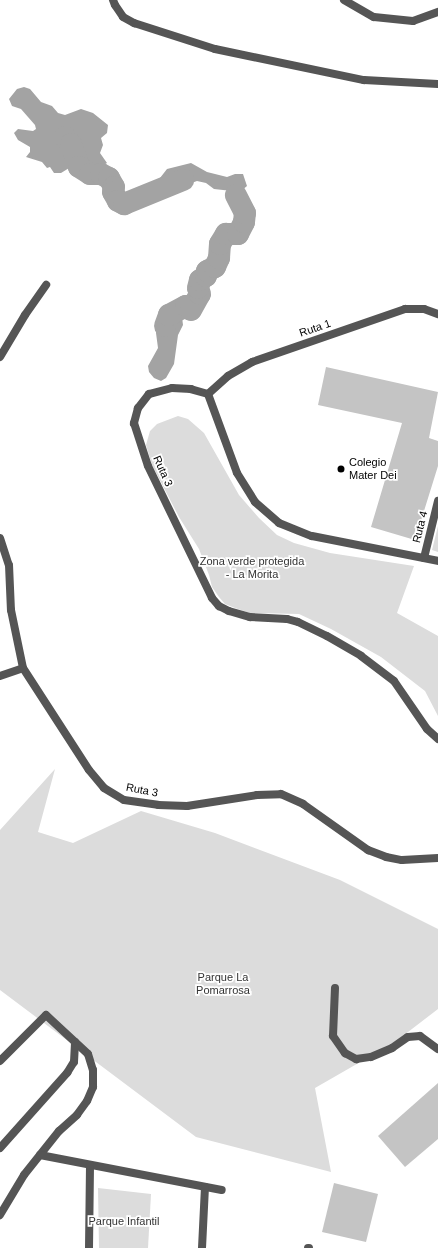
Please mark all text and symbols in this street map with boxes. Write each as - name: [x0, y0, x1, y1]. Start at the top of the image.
- street label: Ruta 1: [298, 316, 332, 340]
- street label: Ruta 3: [150, 454, 176, 488]
- place label: Colegio Mater Dei: [349, 456, 397, 482]
- marker: Colegio Mater Dei: [336, 464, 346, 474]
- street label: Ruta 4: [410, 510, 430, 544]
- park label: Zona verde protegida - La Morita: [200, 555, 304, 581]
- street label: Ruta 3: [125, 780, 159, 800]
- park label: Parque La Pomarrosa: [196, 971, 250, 997]
- park label: Parque Infantil: [89, 1214, 159, 1228]

